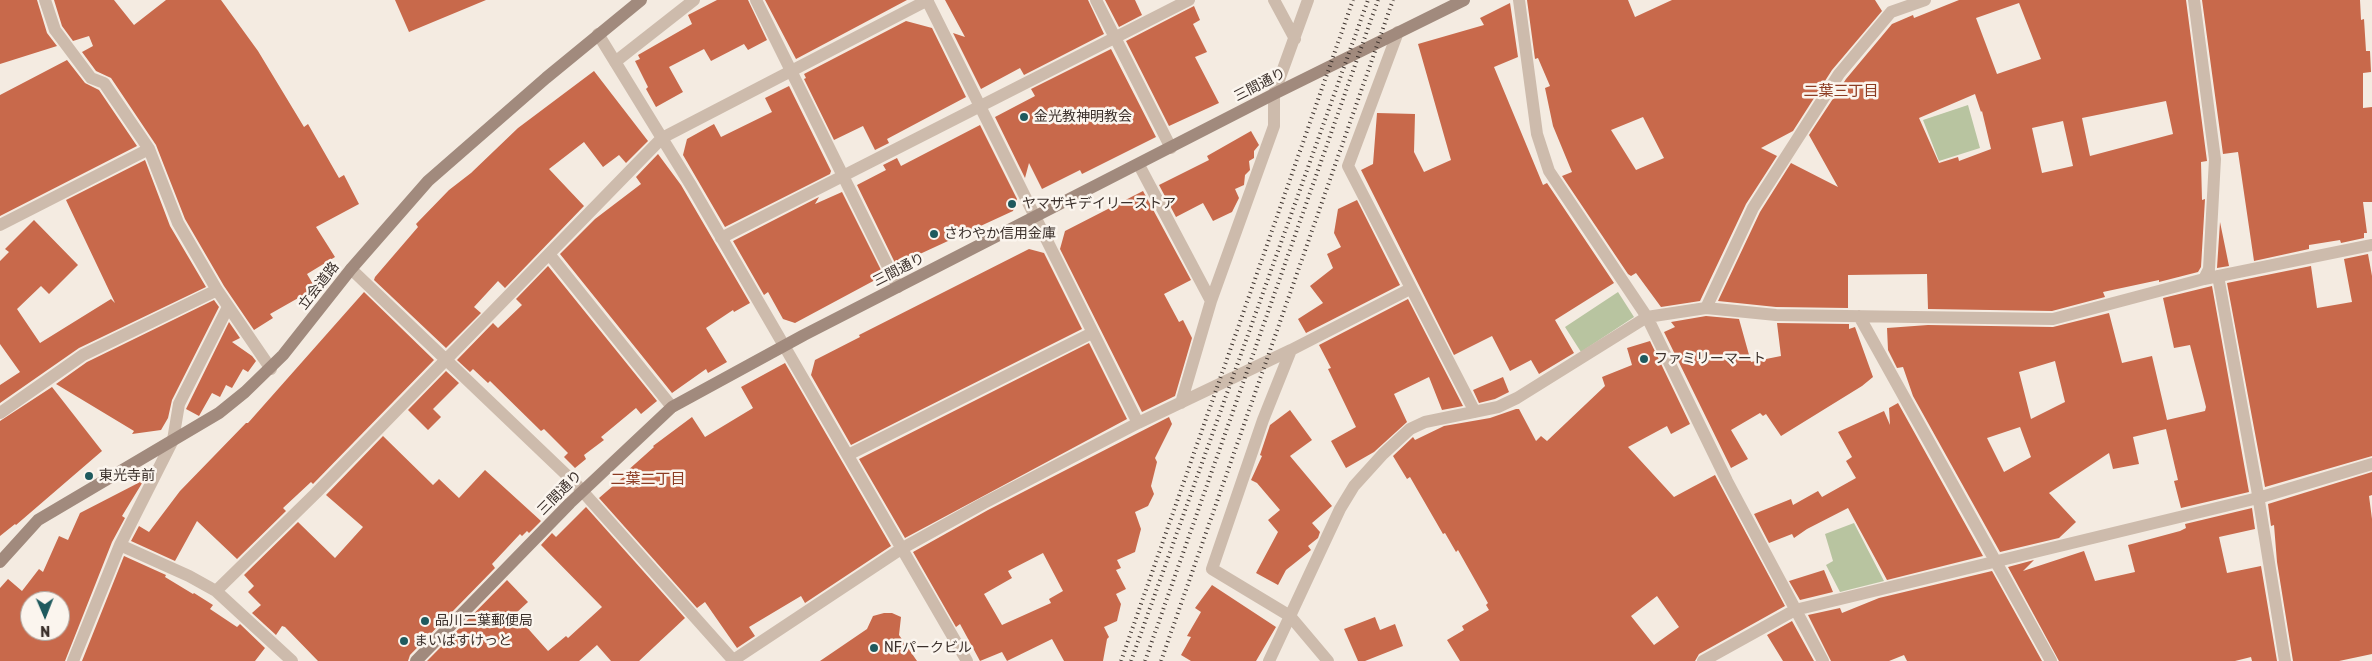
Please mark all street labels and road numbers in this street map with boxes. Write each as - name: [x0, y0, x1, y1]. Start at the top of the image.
- street label: 三間通り: [1231, 65, 1289, 105]
- street label: 三間通り: [870, 250, 928, 290]
- street label: 立会道路: [295, 259, 343, 313]
- street label: 三間通り: [534, 467, 586, 519]

